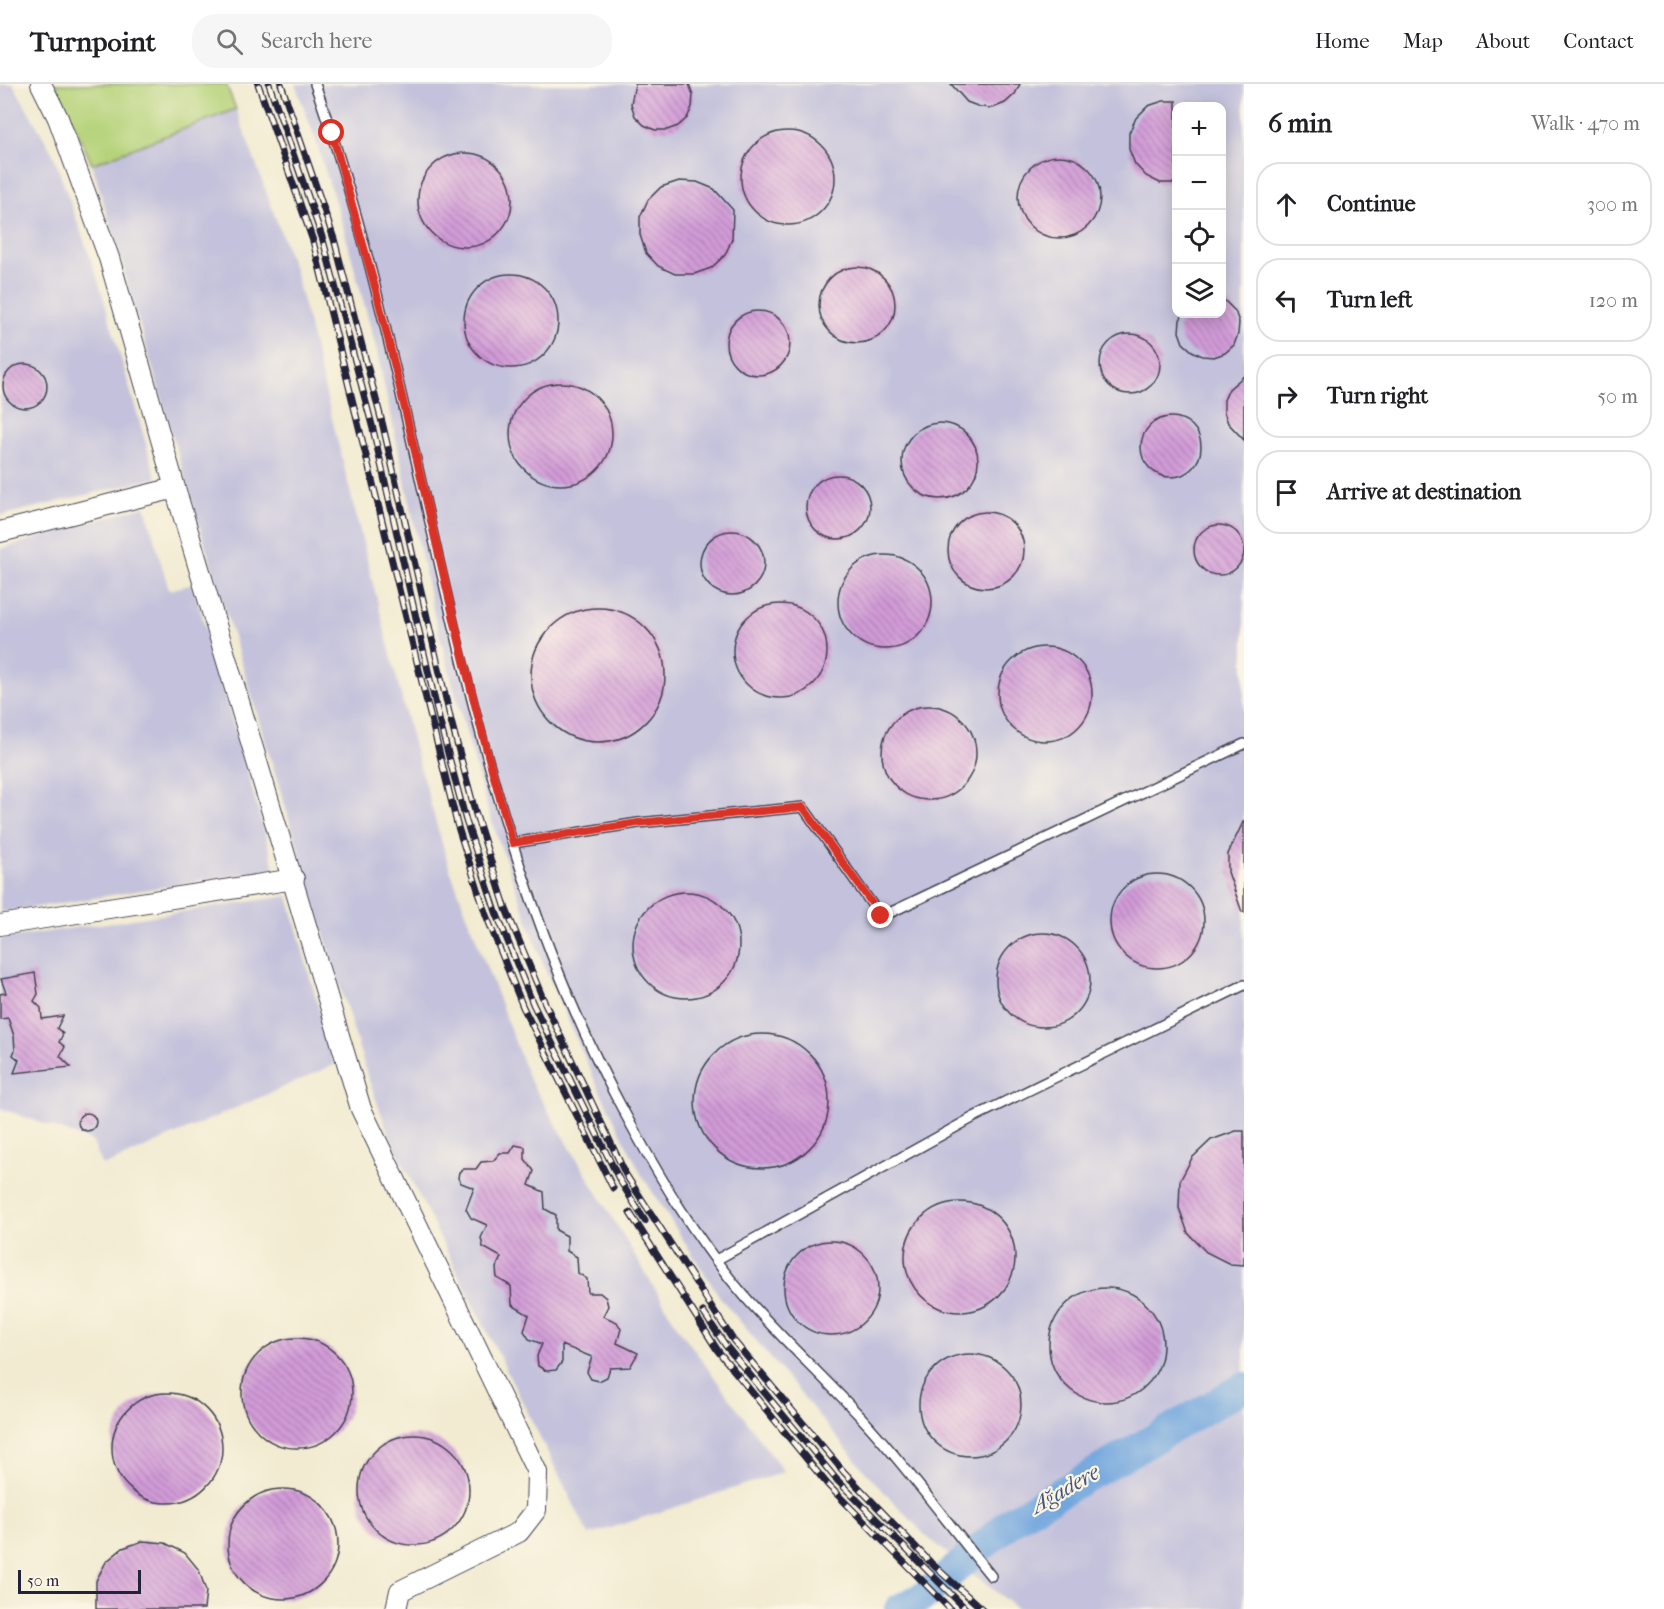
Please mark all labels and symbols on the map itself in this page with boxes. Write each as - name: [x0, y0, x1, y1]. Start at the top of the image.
- route start: [318, 119, 344, 145]
- route end: [867, 902, 893, 928]
- water label: Ağadere: [1024, 1459, 1105, 1520]
- scale bar: [18, 1567, 141, 1594]

